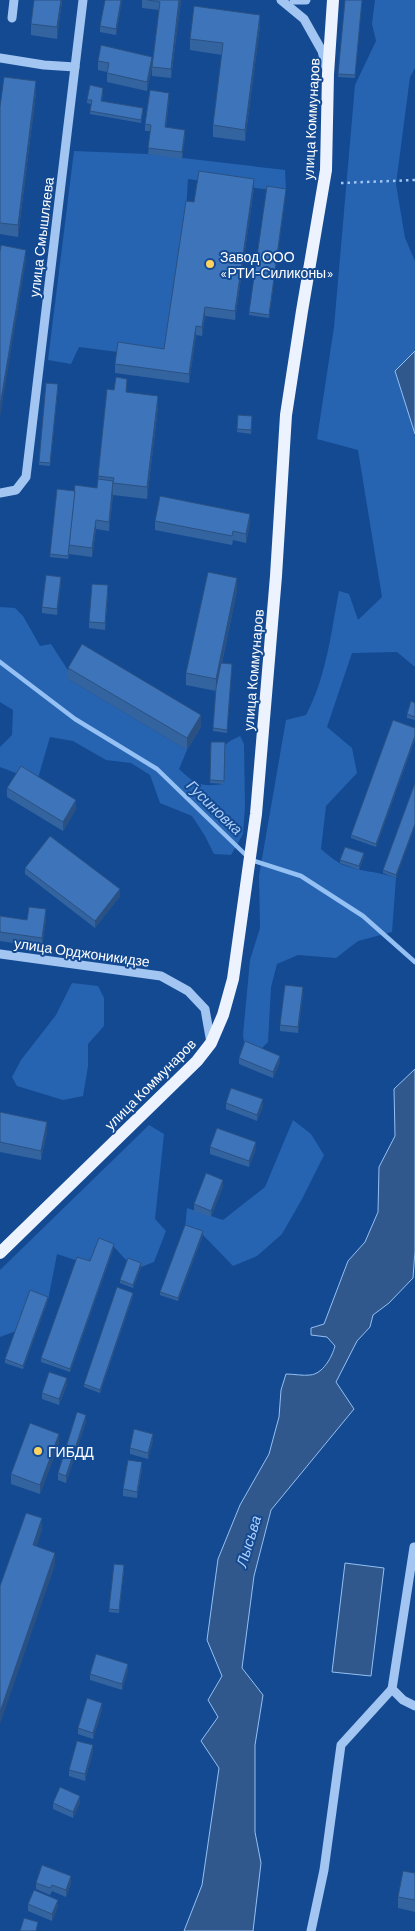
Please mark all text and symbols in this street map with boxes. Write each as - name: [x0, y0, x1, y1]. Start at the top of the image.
- street label: улица Коммунаров: [299, 58, 323, 180]
- street label: улица Смышляева: [25, 176, 57, 298]
- place label: Завод ООО «РТИ-Силиконы»: [220, 248, 334, 281]
- marker: Завод ООО «РТИ-Силиконы»: [204, 258, 216, 270]
- street label: улица Коммунаров: [239, 608, 267, 732]
- water label: Гусиновка: [183, 776, 247, 838]
- street label: улица Орджоникидзе: [13, 934, 151, 970]
- street label: улица Коммунаров: [101, 1035, 199, 1133]
- place label: ГИБДД: [48, 1443, 94, 1460]
- marker: ГИБДД: [32, 1445, 44, 1457]
- water label: Лысьва: [231, 1513, 264, 1570]

